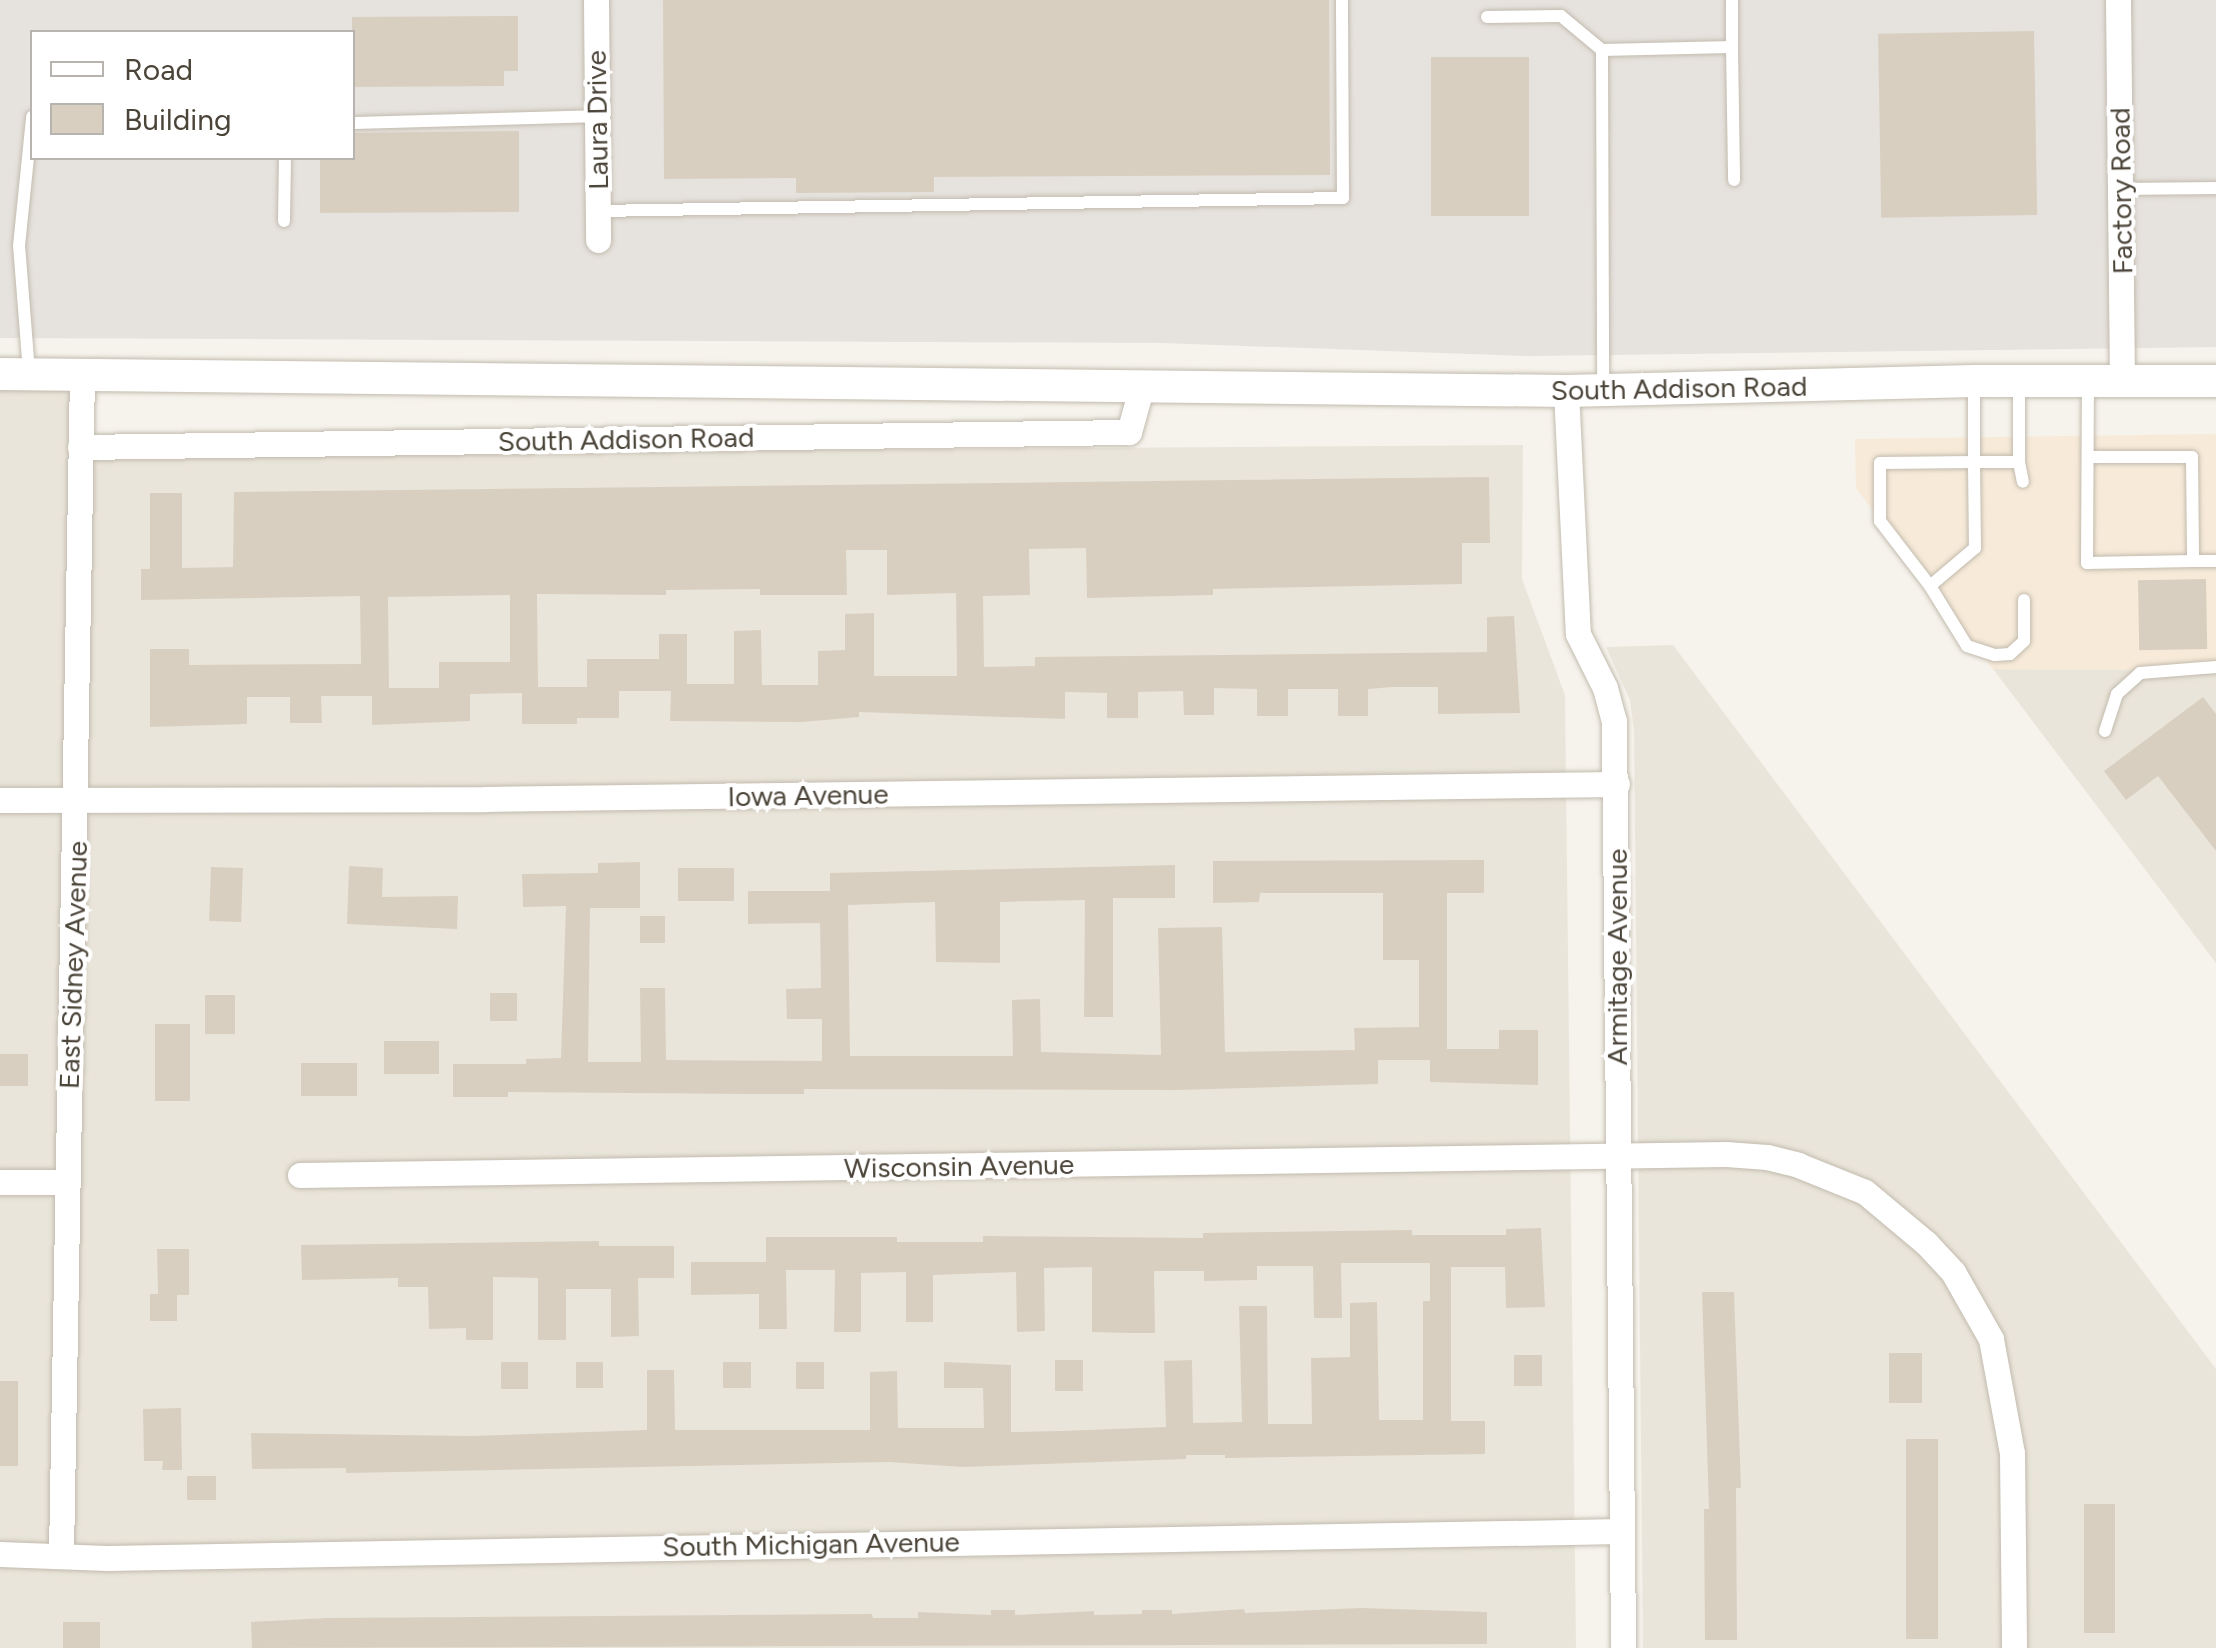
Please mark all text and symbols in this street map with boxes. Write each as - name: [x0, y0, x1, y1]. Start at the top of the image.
- legend: [30, 30, 355, 160]
- street label: Laura Drive: [579, 50, 615, 190]
- text: Road: [124, 51, 193, 88]
- text: Building: [124, 101, 232, 138]
- street label: Factory Road: [2103, 107, 2139, 275]
- street label: South Addison Road: [1550, 369, 1808, 407]
- street label: South Addison Road: [497, 420, 755, 458]
- street label: Iowa Avenue: [727, 777, 889, 813]
- street label: East Sidney Avenue: [52, 840, 94, 1090]
- street label: Armitage Avenue: [1600, 849, 1634, 1065]
- street label: Wisconsin Avenue: [844, 1147, 1074, 1185]
- street label: South Michigan Avenue: [662, 1525, 960, 1563]

